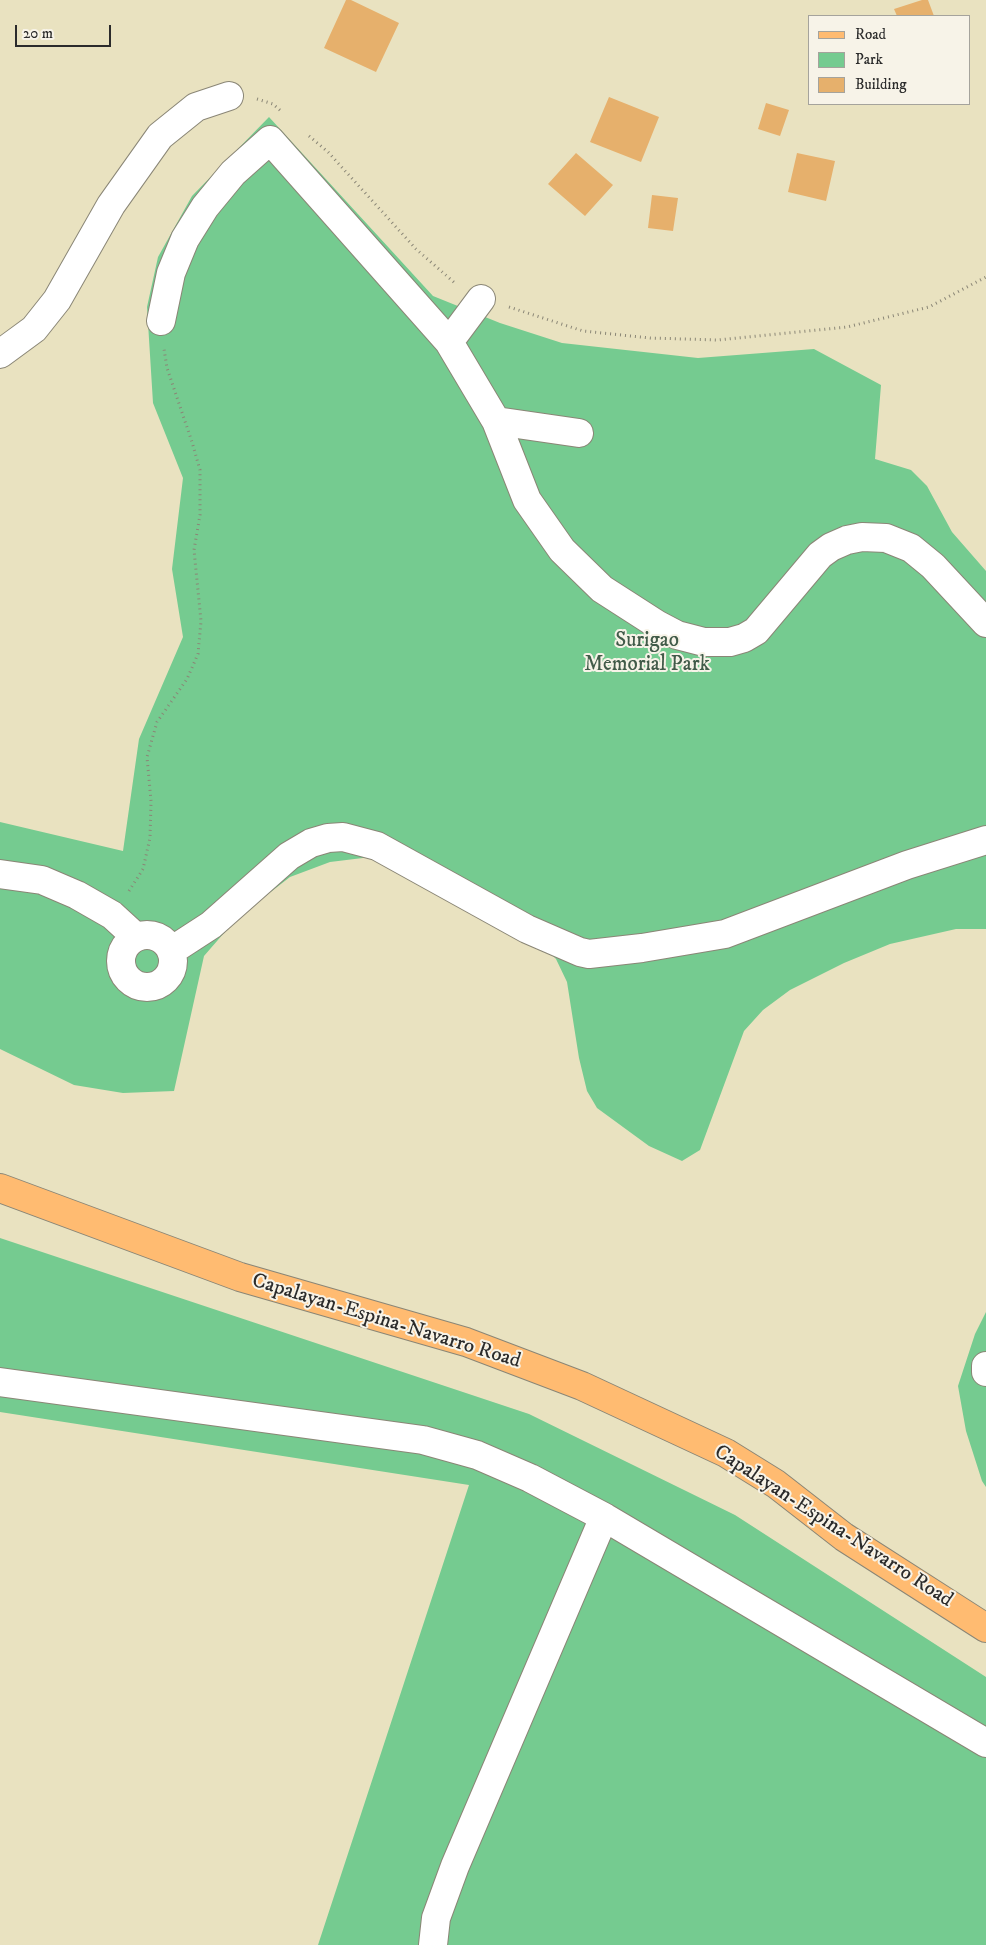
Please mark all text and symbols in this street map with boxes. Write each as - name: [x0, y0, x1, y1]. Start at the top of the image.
- scale bar: [18, 15, 114, 47]
- legend: [808, 15, 971, 105]
- text: 20 m: [23, 24, 53, 43]
- text: Road: [855, 25, 886, 44]
- text: Park: [855, 50, 883, 69]
- text: Building: [855, 75, 907, 94]
- park label: Surigao Memorial Park: [584, 629, 710, 679]
- street label: Capalayan-Espina-Navarro Road: [249, 1269, 523, 1375]
- street label: Capalayan-Espina-Navarro Road: [709, 1440, 957, 1614]

